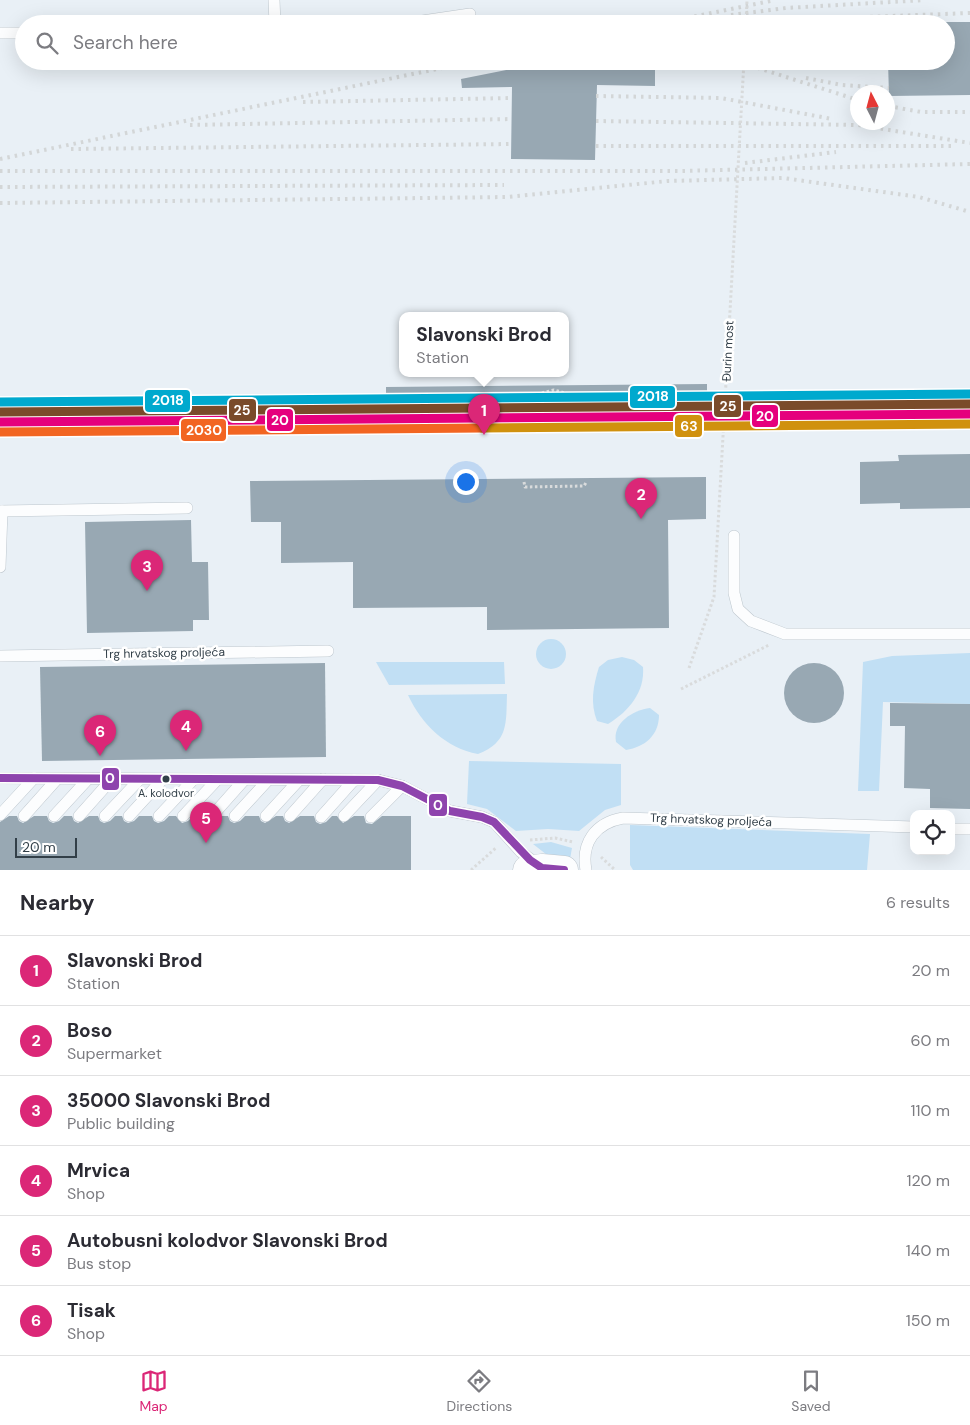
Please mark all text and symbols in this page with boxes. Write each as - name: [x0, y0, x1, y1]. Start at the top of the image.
- search box: [15, 15, 955, 70]
- icon: search: [33, 29, 61, 57]
- text: Search here: [73, 30, 178, 55]
- north arrow: [850, 85, 895, 130]
- popup: [399, 312, 569, 377]
- street label: Đurin most: [718, 320, 738, 382]
- text: Slavonski Brod: [416, 322, 552, 347]
- text: Station: [416, 347, 469, 368]
- line badge: 2018: [629, 385, 676, 409]
- text: 2018: [637, 387, 669, 405]
- line badge: 2018: [144, 389, 191, 413]
- text: 2018: [152, 391, 184, 409]
- pin: 1: [468, 394, 500, 435]
- line badge: 25: [713, 394, 742, 418]
- text: 25: [720, 397, 736, 415]
- line badge: 25: [228, 398, 257, 422]
- text: 25: [234, 401, 250, 419]
- line badge: 20: [751, 404, 779, 428]
- text: 20: [756, 407, 774, 425]
- line badge: 20: [266, 408, 294, 432]
- text: 20: [271, 411, 289, 429]
- line badge: 63: [674, 414, 703, 438]
- text: 63: [680, 417, 698, 435]
- line badge: 2030: [180, 418, 227, 442]
- text: 2030: [186, 421, 222, 439]
- your location: [453, 469, 479, 495]
- pin: 2: [625, 478, 657, 519]
- pin: 3: [131, 550, 163, 591]
- street label: Trg hrvatskog proljeća: [103, 644, 225, 662]
- pin: 4: [170, 710, 202, 751]
- pin: 6: [84, 715, 116, 756]
- line badge: 0: [101, 767, 120, 791]
- text: 0: [105, 769, 115, 787]
- marker: A. kolodvor: [161, 774, 171, 784]
- place label: A. kolodvor: [138, 786, 194, 800]
- line badge: 0: [428, 793, 448, 817]
- text: 0: [433, 796, 443, 814]
- pin: 5: [190, 802, 222, 843]
- street label: Trg hrvatskog proljeća: [650, 810, 772, 830]
- map controls: [910, 810, 955, 855]
- button: locate: [910, 810, 955, 855]
- scale bar: [15, 835, 78, 858]
- text: 20 m: [22, 838, 56, 856]
- text: Nearby: [20, 889, 94, 917]
- text: 6 results: [886, 892, 950, 913]
- text: Slavonski Brod: [67, 948, 203, 973]
- text: 1: [33, 960, 39, 981]
- text: 20 m: [911, 960, 950, 981]
- text: Station: [67, 973, 120, 994]
- text: Boso: [67, 1018, 112, 1043]
- text: 2: [31, 1030, 41, 1051]
- text: 60 m: [910, 1030, 950, 1051]
- text: Supermarket: [67, 1043, 162, 1064]
- text: 35000 Slavonski Brod: [67, 1088, 270, 1113]
- text: 3: [31, 1100, 41, 1121]
- text: 110 m: [911, 1100, 950, 1121]
- text: Public building: [67, 1113, 175, 1134]
- text: Mrvica: [67, 1158, 130, 1183]
- text: 4: [31, 1170, 41, 1191]
- text: 120 m: [906, 1170, 950, 1191]
- text: Shop: [67, 1183, 105, 1204]
- text: Autobusni kolodvor Slavonski Brod: [67, 1228, 388, 1253]
- text: 5: [31, 1240, 41, 1261]
- text: 140 m: [906, 1240, 950, 1261]
- text: Bus stop: [67, 1253, 131, 1274]
- text: Tisak: [67, 1298, 116, 1323]
- text: 6: [31, 1310, 41, 1331]
- text: 150 m: [906, 1310, 950, 1331]
- text: Shop: [67, 1323, 105, 1344]
- tab: Map: [139, 1367, 168, 1415]
- tab: Directions: [447, 1367, 512, 1415]
- tab: Saved: [791, 1367, 831, 1415]

